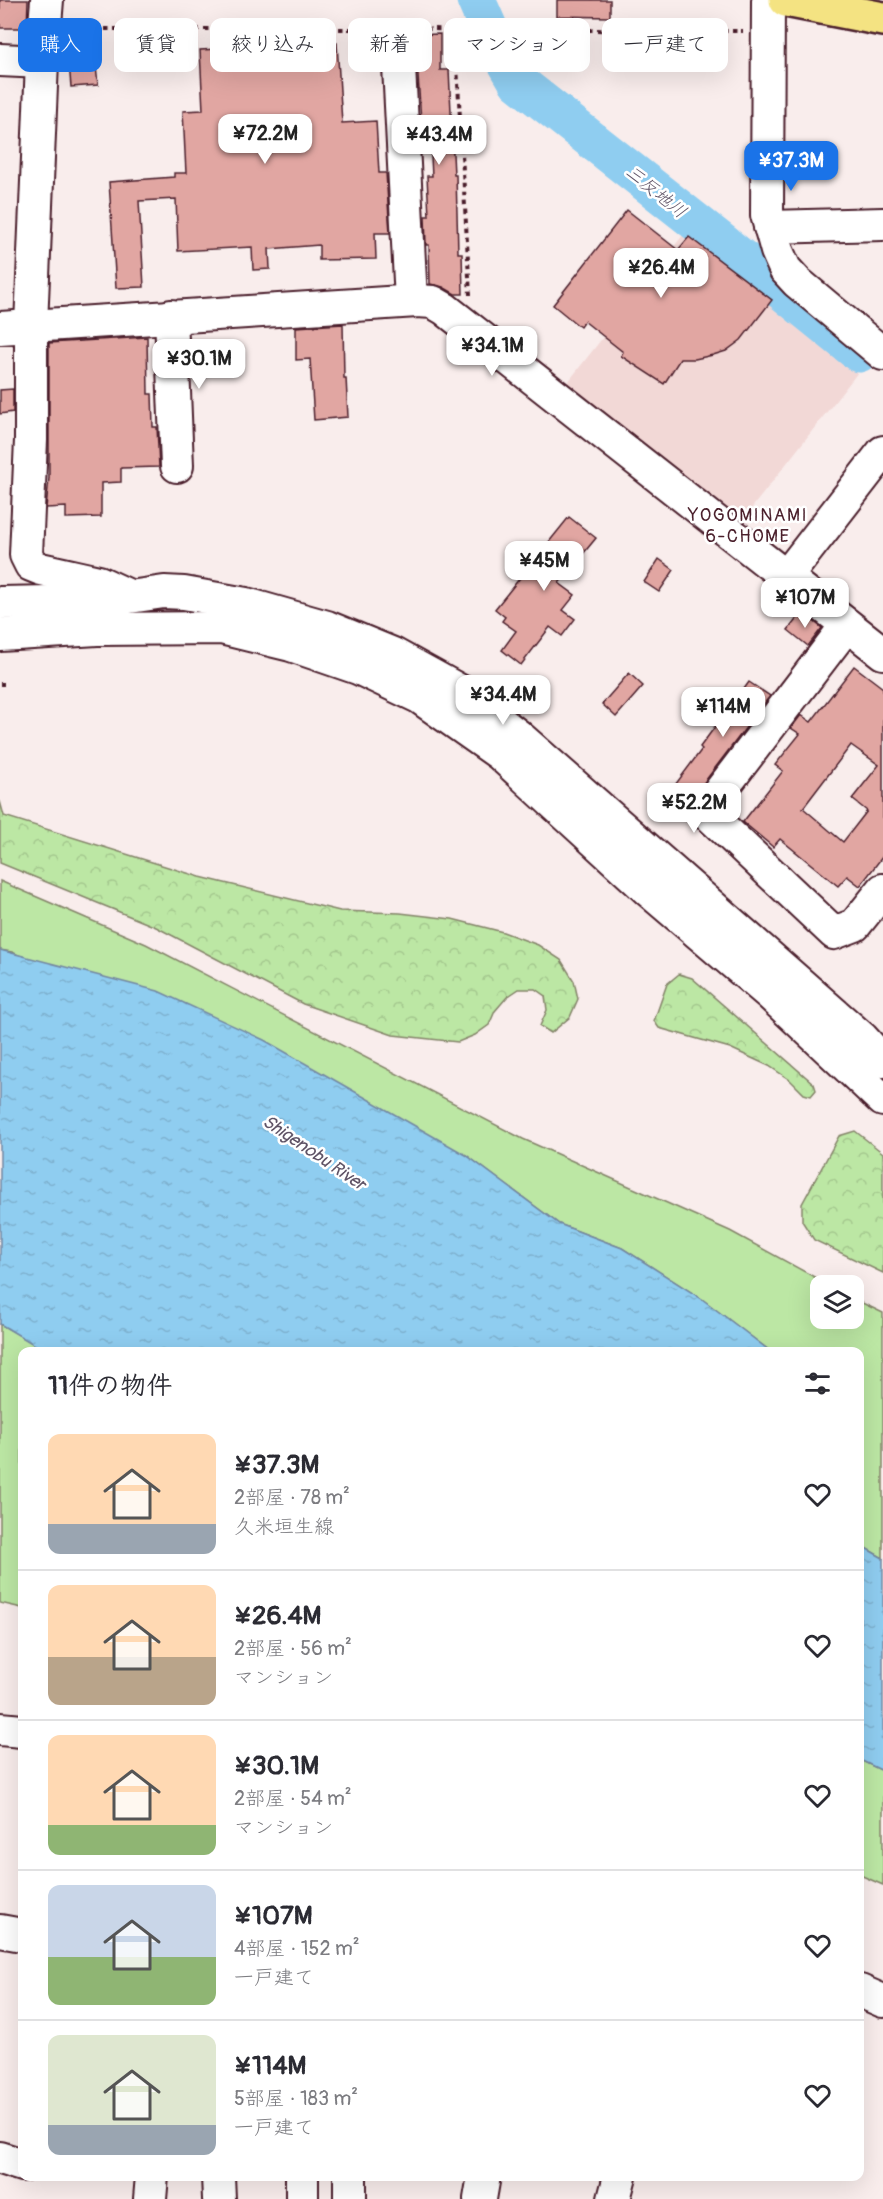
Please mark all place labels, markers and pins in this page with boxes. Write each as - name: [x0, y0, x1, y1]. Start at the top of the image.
- pin: ¥72.2M: [216, 114, 314, 165]
- pin: ¥43.4M: [390, 115, 488, 166]
- pin: ¥37.3M: [742, 141, 840, 192]
- pin: ¥26.4M: [612, 248, 710, 299]
- pin: ¥34.1M: [443, 326, 541, 377]
- pin: ¥30.1M: [150, 339, 248, 390]
- pin: ¥45M: [508, 541, 580, 592]
- pin: ¥107M: [763, 578, 847, 629]
- pin: ¥34.4M: [454, 675, 552, 726]
- pin: ¥114M: [681, 687, 765, 738]
- pin: ¥52.2M: [645, 783, 743, 834]

